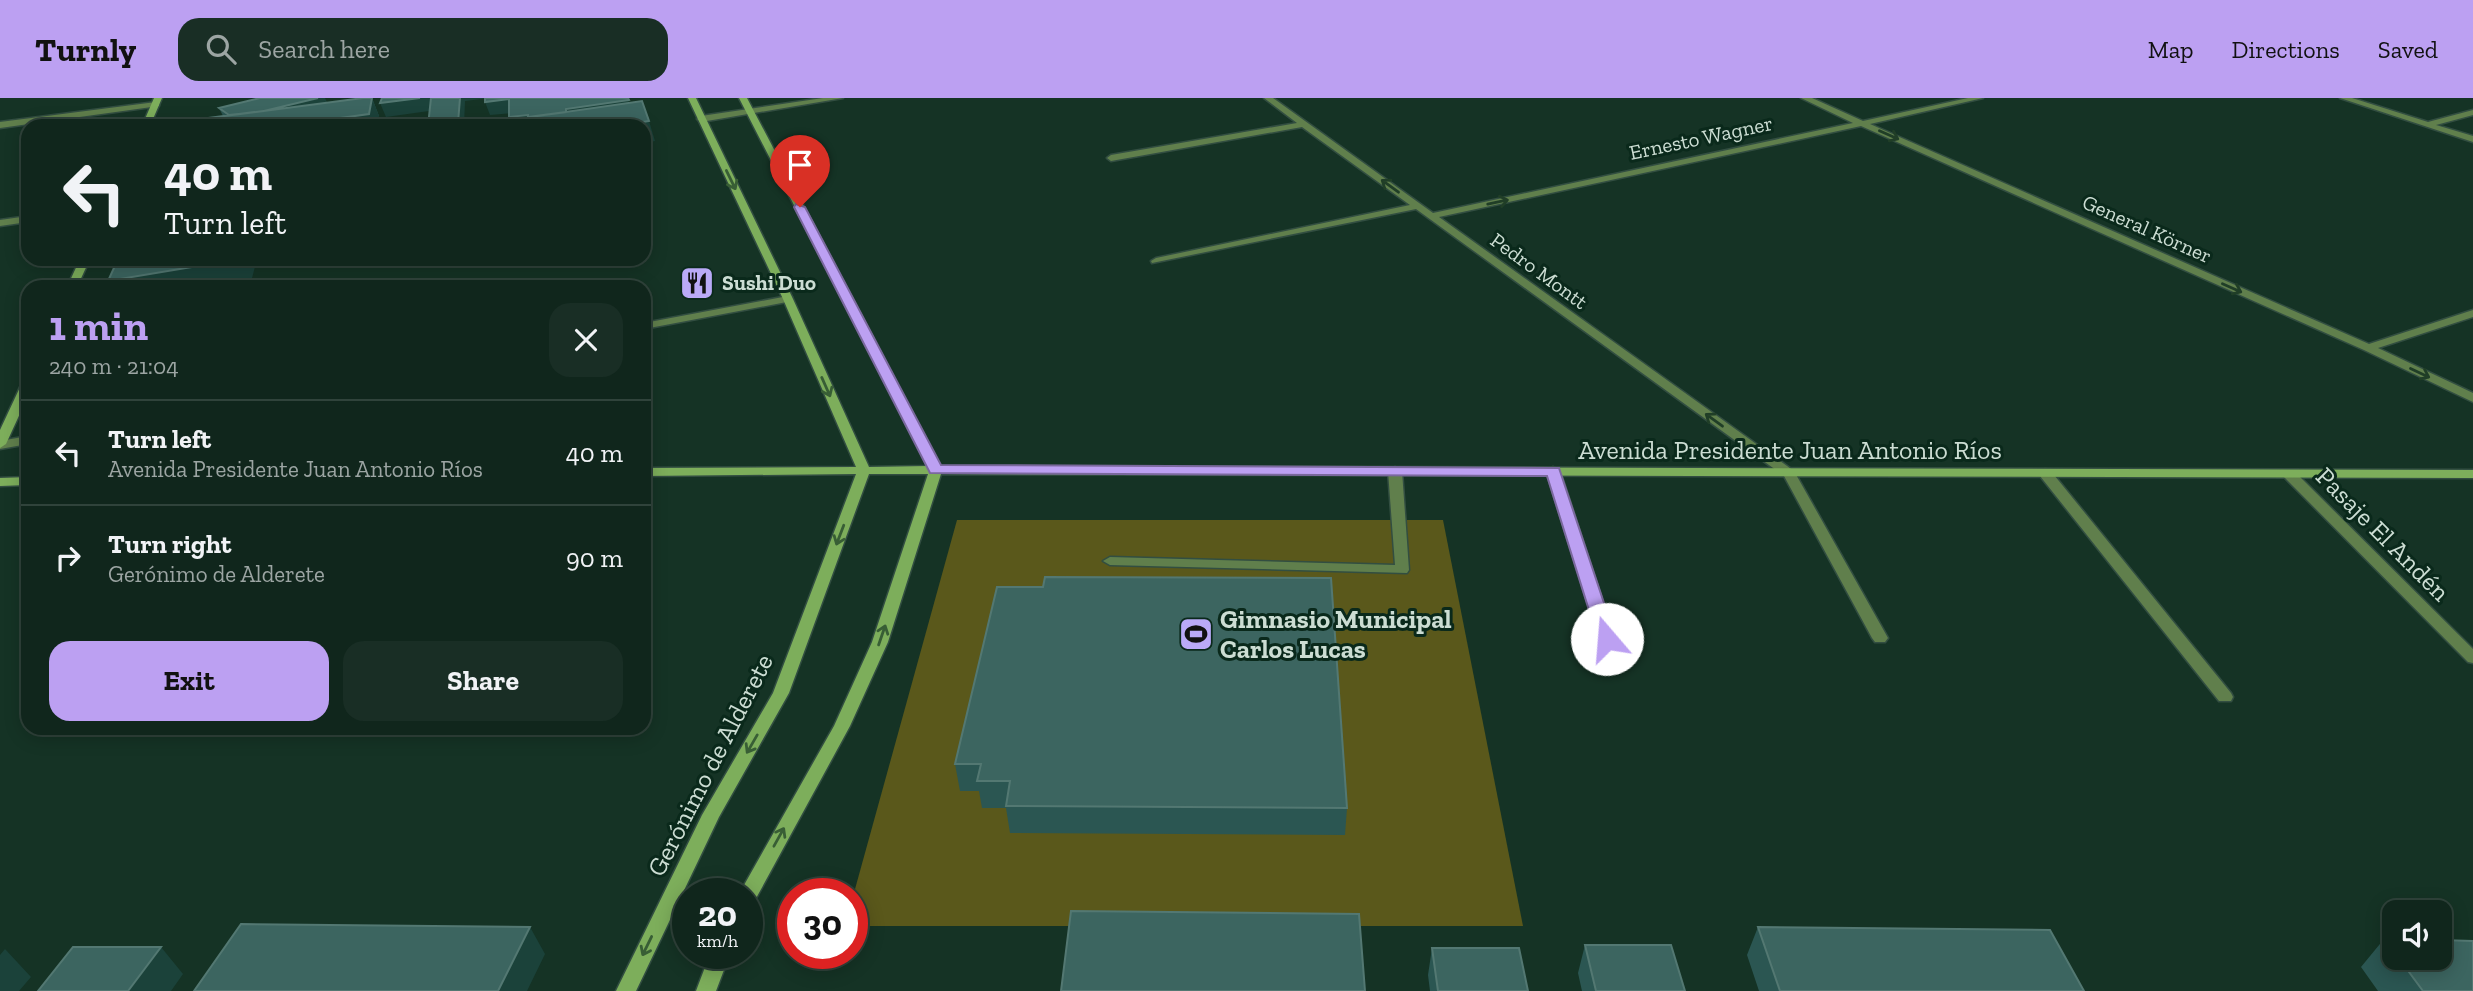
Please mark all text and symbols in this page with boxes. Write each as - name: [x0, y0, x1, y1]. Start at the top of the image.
- search box: [178, 18, 668, 81]
- text: Turnly: [35, 30, 136, 69]
- icon: search: [202, 30, 240, 68]
- text: Search here: [258, 33, 390, 65]
- text: Map: [2148, 35, 2194, 64]
- text: Directions: [2232, 35, 2340, 64]
- text: Saved: [2378, 35, 2438, 64]
- street label: Ernesto Wagner: [1627, 110, 1775, 165]
- one-way arrow: [1878, 130, 1900, 143]
- pin: [770, 135, 830, 207]
- text: 40 m: [164, 144, 272, 203]
- icon: arrive: [781, 146, 819, 184]
- icon: left: [49, 147, 140, 238]
- one-way arrow: [724, 169, 738, 190]
- one-way arrow: [1381, 179, 1400, 194]
- street label: General Körner: [2079, 189, 2216, 268]
- one-way arrow: [1486, 194, 1509, 208]
- text: Turn left: [164, 204, 286, 242]
- street label: Pedro Montt: [1486, 227, 1593, 314]
- restaurant icon: Sushi Duo: [678, 264, 716, 302]
- place label: Sushi Duo: [722, 270, 816, 295]
- one-way arrow: [2220, 282, 2242, 295]
- text: 1 min: [49, 300, 148, 351]
- button: close: [549, 303, 623, 377]
- text: 240 m · 21:04: [49, 352, 179, 380]
- one-way arrow: [2409, 367, 2430, 380]
- one-way arrow: [820, 376, 833, 397]
- one-way arrow: [1705, 413, 1724, 427]
- text: Turn left: [108, 423, 211, 455]
- icon: left: [49, 434, 87, 472]
- street label: Avenida Presidente Juan Antonio Ríos: [1578, 434, 2002, 466]
- text: 40 m: [566, 437, 623, 469]
- text: Avenida Presidente Juan Antonio Ríos: [108, 455, 483, 483]
- street label: Pasaje El Andén: [2309, 460, 2457, 608]
- one-way arrow: [833, 524, 846, 546]
- text: Turn right: [108, 528, 231, 560]
- icon: right: [49, 539, 87, 577]
- text: 90 m: [566, 542, 623, 574]
- text: Gerónimo de Alderete: [108, 560, 325, 588]
- position arrow: [1570, 602, 1644, 676]
- place label: Gimnasio Municipal Carlos Lucas: [1220, 603, 1452, 665]
- sports icon: Gimnasio Municipal Carlos Lucas: [1177, 615, 1215, 653]
- one-way arrow: [877, 624, 889, 646]
- button: Exit: [49, 641, 329, 721]
- button: Share: [343, 641, 623, 721]
- street label: Gerónimo de Alderete: [640, 649, 780, 881]
- one-way arrow: [744, 734, 758, 754]
- one-way arrow: [773, 827, 786, 848]
- speed limit sign: 30: [777, 878, 868, 969]
- text: 20: [698, 893, 737, 935]
- map controls: [2382, 900, 2452, 970]
- button: sound: [2382, 900, 2452, 970]
- text: km/h: [697, 930, 738, 952]
- one-way arrow: [640, 935, 654, 956]

